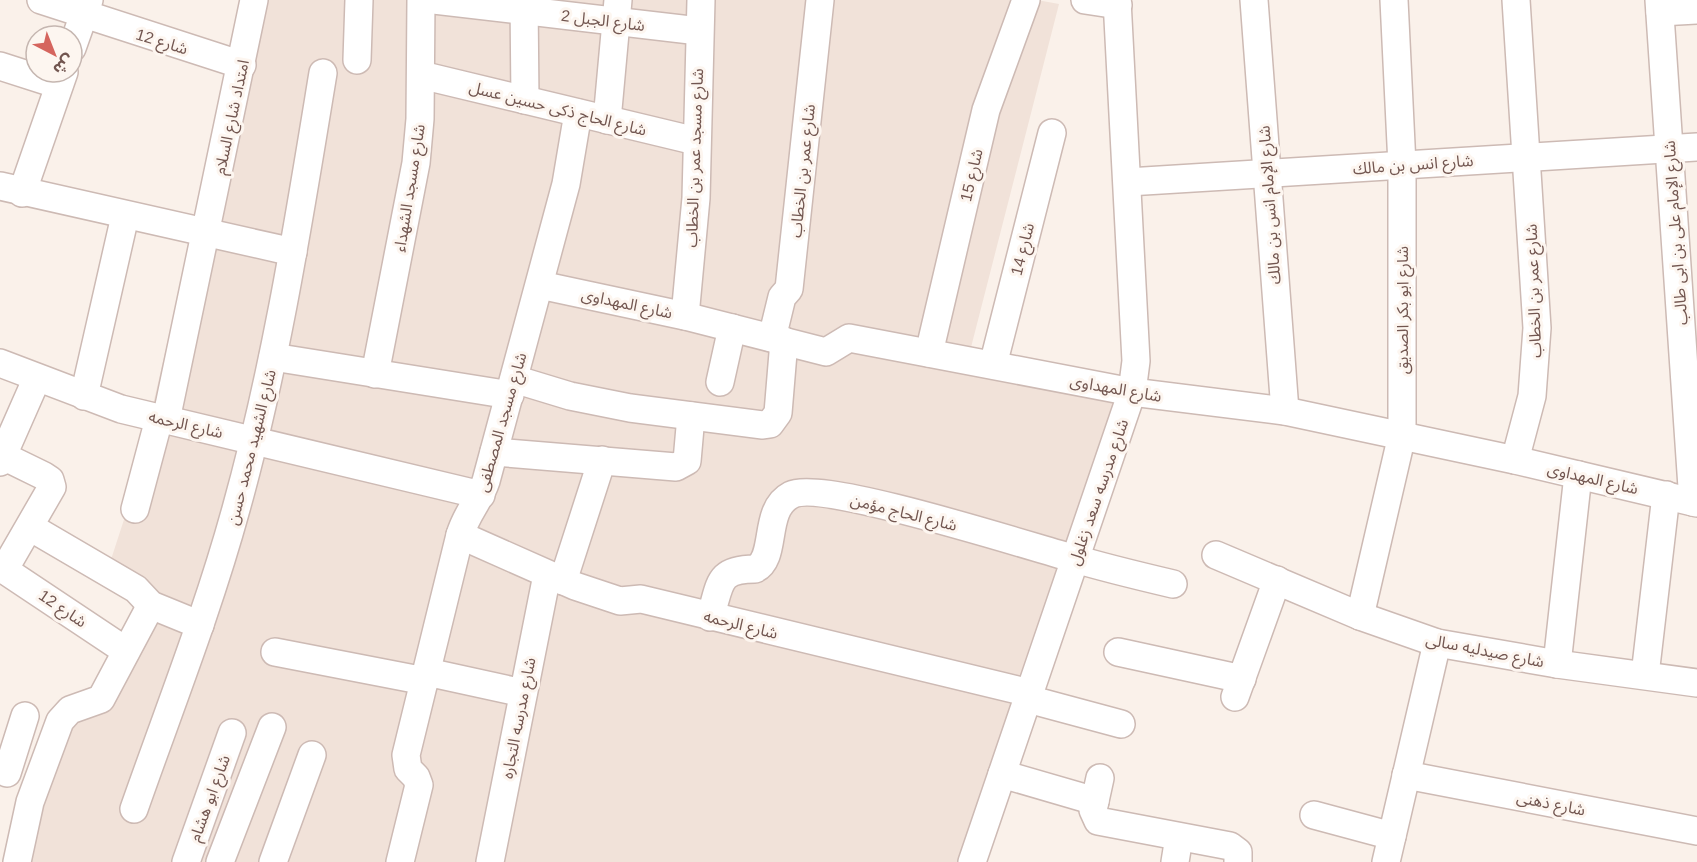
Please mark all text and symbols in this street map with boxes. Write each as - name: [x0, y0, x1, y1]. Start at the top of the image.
- street label: شارع الجبل 2: [560, 7, 646, 38]
- north arrow: [24, 24, 84, 84]
- street label: شارع 12: [133, 26, 190, 61]
- text: ش: [49, 50, 78, 78]
- street label: امتداد شارع السلام: [211, 58, 256, 177]
- street label: شارع مسجد عمر بن الخطاب: [683, 68, 710, 248]
- street label: شارع الحاج ذكى حسين عسل: [467, 78, 648, 143]
- street label: شارع عمر بن الخطاب: [787, 103, 822, 239]
- street label: شارع مسجد الشهداء: [391, 123, 432, 254]
- street label: شارع الإمام انس بن مالك: [1255, 125, 1288, 285]
- street label: شارع الإمام على بن ابى طالب: [1661, 140, 1694, 326]
- street label: شارع 15: [957, 147, 990, 204]
- street label: شارع انس بن مالك: [1352, 152, 1474, 181]
- street label: شارع 14: [1008, 221, 1041, 278]
- street label: شارع عمر بن الخطاب: [1523, 223, 1548, 358]
- street label: شارع ابو بكر الصديق: [1394, 246, 1415, 374]
- street label: شارع المهداوى: [579, 286, 674, 325]
- street label: شارع مسجد المصطفى: [473, 350, 533, 495]
- street label: شارع الشهيد محمد حسن: [224, 368, 283, 528]
- street label: شارع المهداوى: [1068, 372, 1163, 409]
- street label: شارع الرحمه: [146, 408, 225, 445]
- street label: شارع مدرسه سعد زغلول: [1065, 417, 1135, 569]
- street label: شارع المهداوى: [1545, 460, 1640, 501]
- street label: شارع الحاج مؤمن: [848, 491, 959, 538]
- street label: شارع 12: [34, 586, 90, 634]
- street label: شارع الرحمه: [701, 607, 780, 646]
- street label: شارع صيدليه سالى: [1424, 631, 1545, 674]
- street label: شارع مدرسه التجاره: [498, 656, 543, 781]
- street label: شارع ابو هشام: [186, 753, 237, 845]
- street label: شارع ذهنى: [1514, 788, 1587, 822]

